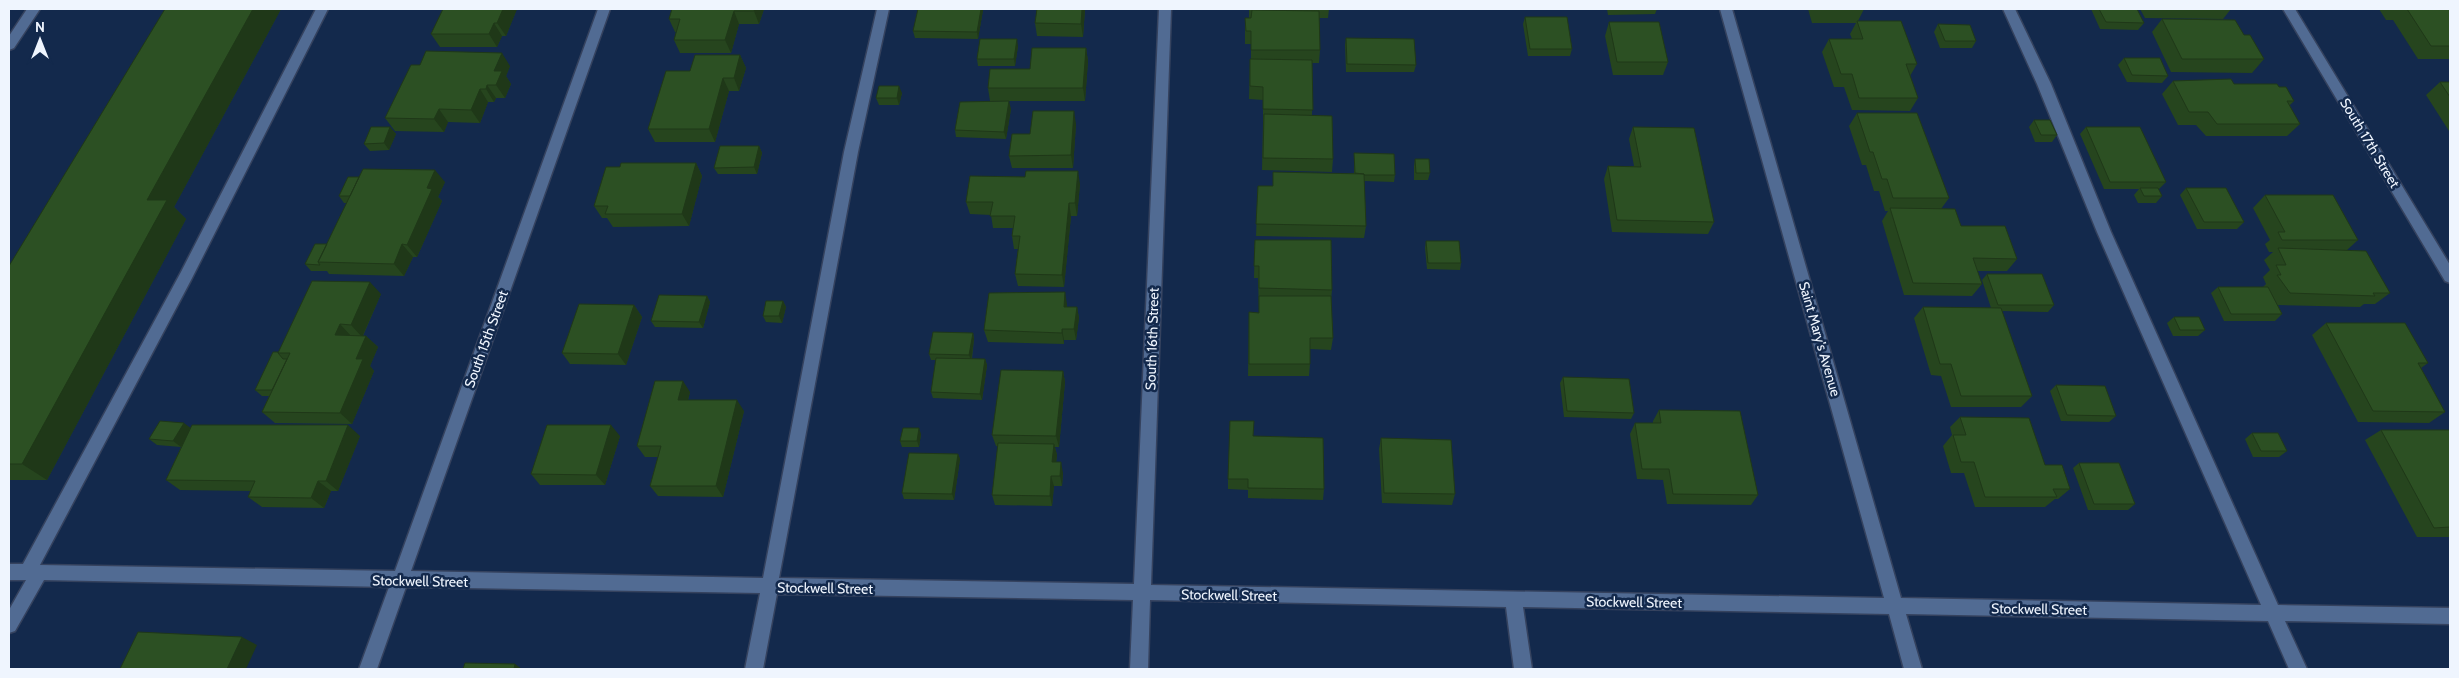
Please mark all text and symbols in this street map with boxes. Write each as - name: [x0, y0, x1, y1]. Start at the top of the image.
- north arrow: [15, 15, 65, 65]
- text: N: [35, 18, 45, 36]
- street label: South 17th Street: [2336, 95, 2404, 191]
- street label: Saint Mary's Avenue: [1795, 280, 1845, 398]
- street label: South 16th Street: [1141, 287, 1163, 391]
- street label: South 15th Street: [460, 288, 512, 390]
- street label: Stockwell Street: [372, 571, 468, 591]
- street label: Stockwell Street: [777, 578, 873, 598]
- street label: Stockwell Street: [1181, 585, 1277, 605]
- street label: Stockwell Street: [1586, 592, 1682, 612]
- street label: Stockwell Street: [1991, 599, 2087, 619]

